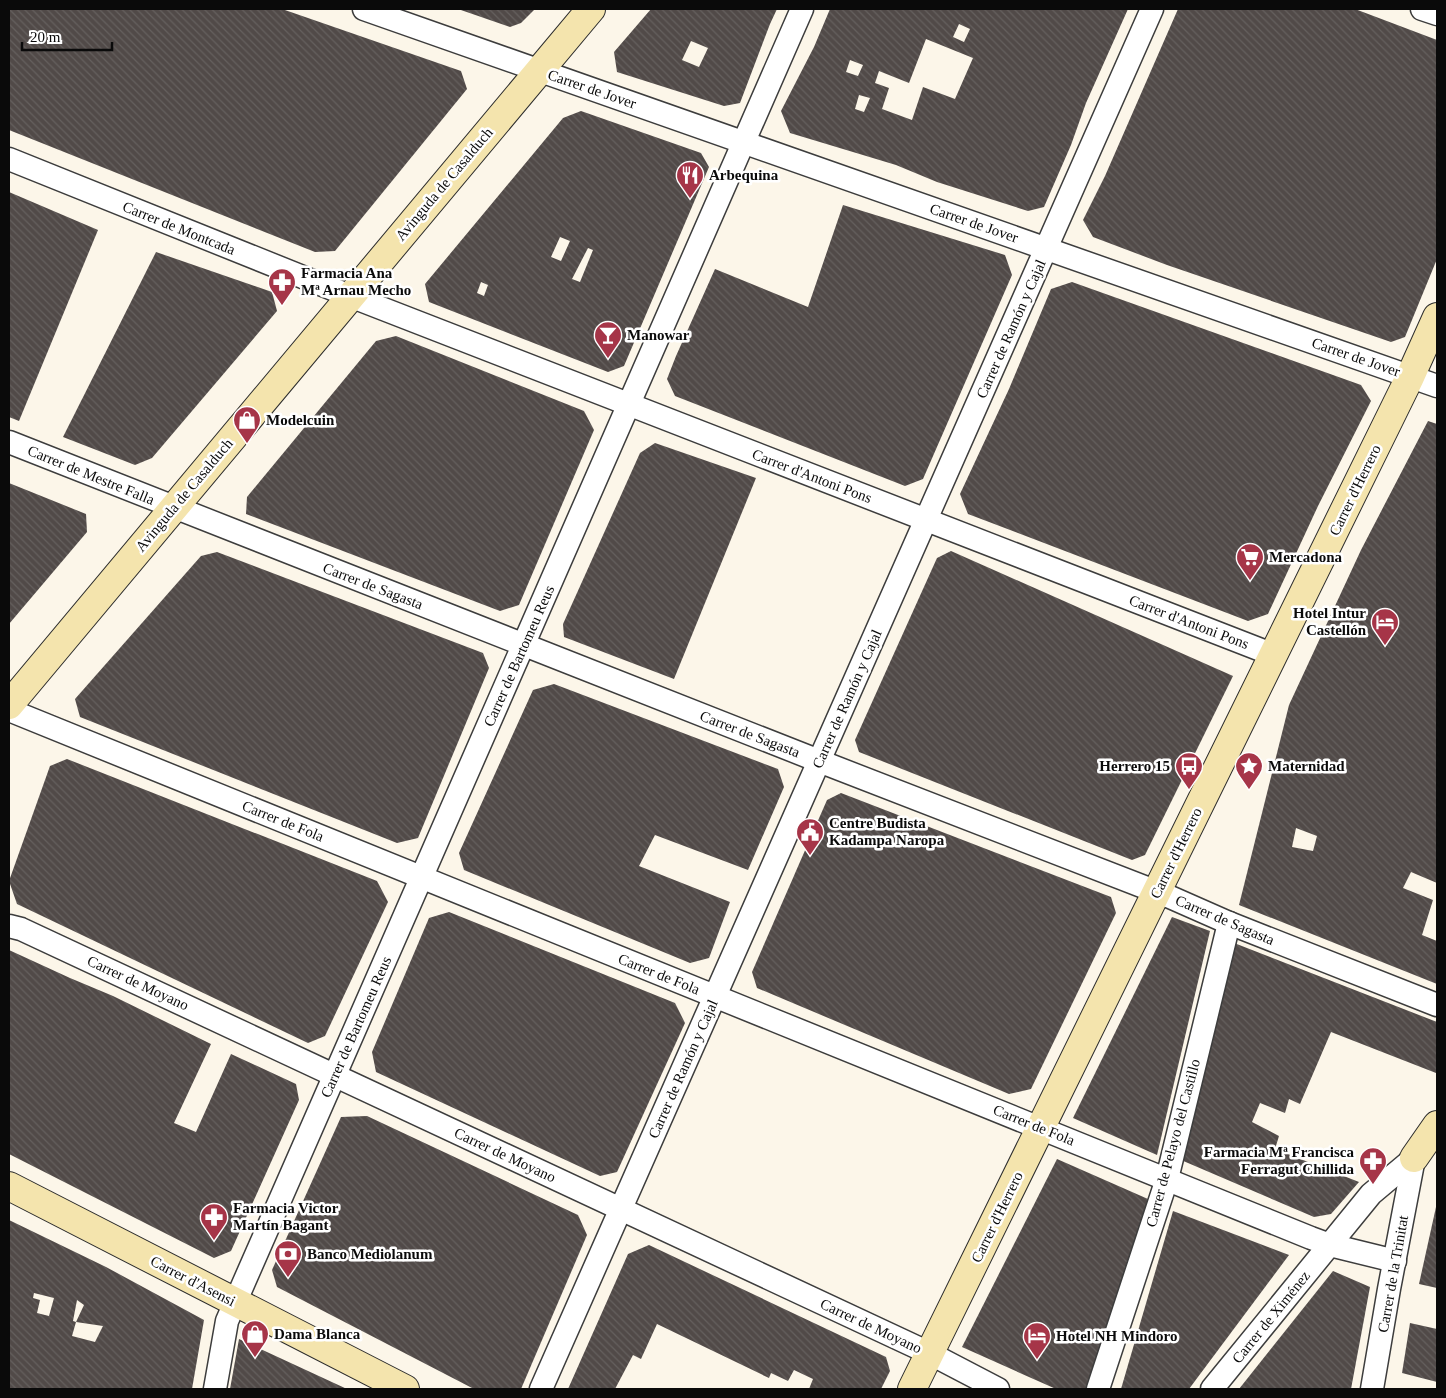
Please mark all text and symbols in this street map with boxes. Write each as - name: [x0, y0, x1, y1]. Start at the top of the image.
- scale bar: [22, 20, 112, 52]
- text: 20 m: [30, 29, 61, 45]
- street label: Carrer de Jover: [546, 66, 638, 112]
- street label: Avinguda de Casalduch: [392, 124, 496, 244]
- restaurant icon: Arbequina: [675, 160, 705, 199]
- place label: Arbequina: [709, 167, 779, 183]
- street label: Carrer de Montcada: [120, 198, 238, 258]
- street label: Carrer de Jover: [928, 200, 1020, 246]
- street label: Carrer de Ramón y Cajal: [973, 257, 1049, 401]
- place label: Farmacia Ana Mª Arnau Mecho: [301, 265, 411, 298]
- pharmacy icon: Farmacia Ana Mª Arnau Mecho: [267, 267, 297, 306]
- bar icon: Manowar: [593, 320, 623, 359]
- place label: Manowar: [627, 327, 690, 343]
- street label: Carrer de Jover: [1310, 334, 1402, 380]
- shop icon: Modelcuin: [232, 405, 262, 444]
- place label: Modelcuin: [266, 412, 335, 428]
- street label: Avinguda de Casalduch: [132, 435, 236, 555]
- street label: Carrer de Mestre Falla: [25, 442, 157, 508]
- street label: Carrer d'Herrero: [1326, 442, 1384, 538]
- street label: Carrer d'Antoni Pons: [750, 446, 874, 506]
- supermarket icon: Mercadona: [1235, 542, 1265, 581]
- place label: Mercadona: [1269, 549, 1343, 565]
- street label: Carrer de Sagasta: [321, 560, 426, 613]
- street label: Carrer de Bartomeu Reus: [481, 583, 557, 729]
- street label: Carrer d'Antoni Pons: [1127, 592, 1251, 652]
- place label: Hotel Intur Castellón: [1293, 605, 1367, 638]
- hotel icon: Hotel Intur Castellón: [1370, 607, 1400, 646]
- street label: Carrer de Ramón y Cajal: [809, 627, 885, 771]
- street label: Carrer de Sagasta: [698, 708, 803, 761]
- bus stop icon: Herrero 15: [1174, 751, 1204, 790]
- place icon: Maternidad: [1234, 751, 1264, 790]
- place label: Herrero 15: [1099, 758, 1170, 774]
- place label: Maternidad: [1268, 758, 1345, 774]
- street label: Carrer de Fola: [240, 797, 326, 845]
- street label: Carrer d'Herrero: [1147, 805, 1205, 901]
- place label: Centre Budista Kadampa Naropa: [829, 815, 945, 848]
- public building icon: Centre Budista Kadampa Naropa: [795, 817, 825, 856]
- street label: Carrer de Sagasta: [1173, 892, 1277, 948]
- street label: Carrer de Fola: [616, 950, 702, 998]
- street label: Carrer de Moyano: [85, 953, 191, 1013]
- street label: Carrer de Bartomeu Reus: [318, 954, 394, 1100]
- street label: Carrer de Ramón y Cajal: [645, 997, 721, 1141]
- street label: Carrer de Pelayo del Castillo: [1143, 1057, 1203, 1229]
- street label: Carrer de Fola: [991, 1101, 1077, 1149]
- street label: Carrer de Moyano: [452, 1125, 558, 1185]
- place label: Farmacia Mª Francisca Ferragut Chillida: [1204, 1144, 1354, 1177]
- pharmacy icon: Farmacia Mª Francisca Ferragut Chillida: [1358, 1146, 1388, 1185]
- street label: Carrer d'Herrero: [968, 1169, 1026, 1265]
- place label: Farmacia Victor Martín Bagant: [233, 1200, 339, 1233]
- pharmacy icon: Farmacia Victor Martín Bagant: [199, 1202, 229, 1241]
- street label: Carrer de la Trinitat: [1375, 1213, 1411, 1334]
- bank icon: Banco Mediolanum: [273, 1239, 303, 1278]
- place label: Banco Mediolanum: [307, 1246, 433, 1262]
- street label: Carrer d'Asensi: [148, 1253, 238, 1309]
- street label: Carrer de Ximénez: [1229, 1267, 1313, 1366]
- street label: Carrer de Moyano: [818, 1296, 924, 1356]
- shop icon: Dama Blanca: [240, 1319, 270, 1358]
- hotel icon: Hotel NH Mindoro: [1022, 1321, 1052, 1360]
- place label: Dama Blanca: [274, 1326, 361, 1342]
- place label: Hotel NH Mindoro: [1056, 1328, 1177, 1344]

